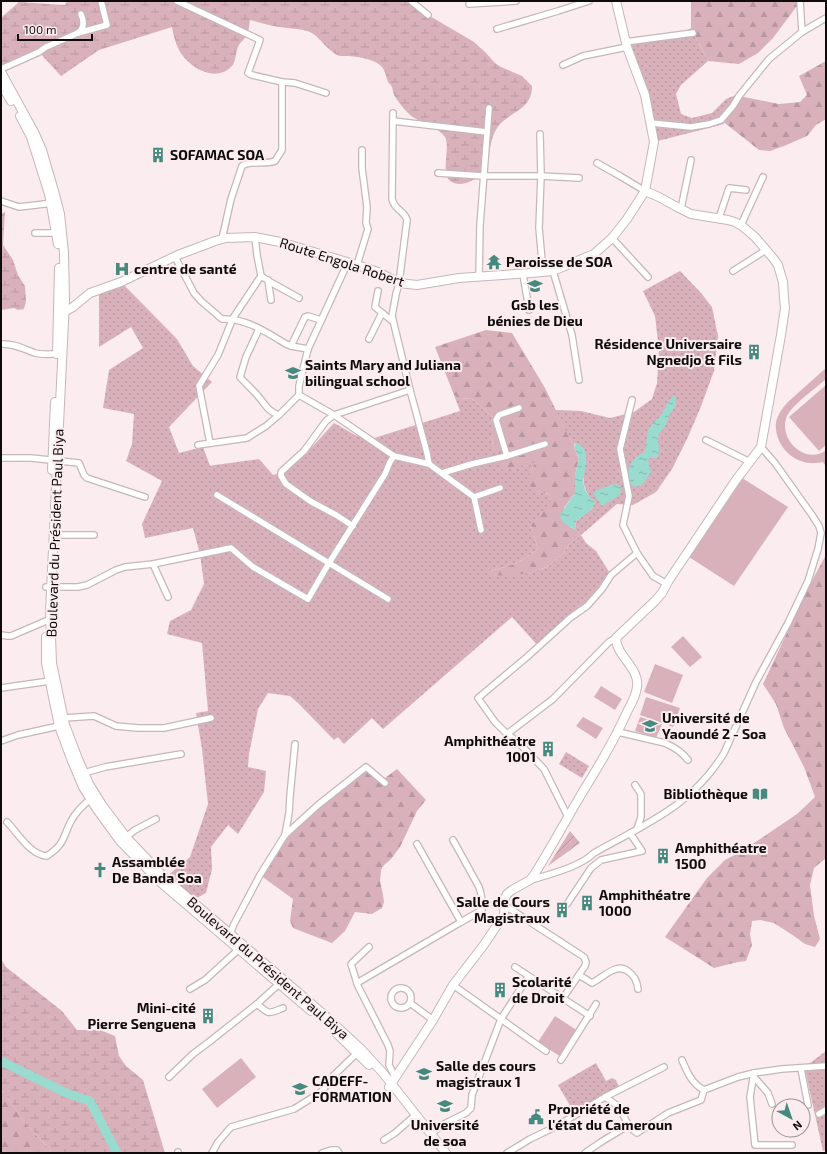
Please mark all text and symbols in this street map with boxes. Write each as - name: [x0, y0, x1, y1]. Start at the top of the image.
- scale bar: [18, 16, 92, 42]
- text: 100 m: [24, 22, 56, 36]
- building icon: SOFAMAC SOA: [149, 146, 167, 164]
- place label: SOFAMAC SOA: [170, 146, 265, 163]
- street label: Route Engola Robert: [278, 233, 407, 290]
- temple icon: Paroisse de SOA: [485, 253, 503, 271]
- place label: Paroisse de SOA: [506, 253, 613, 270]
- hospital icon: centre de santé: [113, 260, 131, 278]
- place label: centre de santé: [134, 260, 237, 277]
- school or university icon: Gsb les bénies de Dieu: [526, 277, 544, 295]
- place label: Gsb les bénies de Dieu: [487, 296, 583, 329]
- place label: Résidence Universaire Ngnedjo & Fils: [595, 335, 742, 368]
- building icon: Résidence Universaire Ngnedjo & Fils: [745, 343, 763, 361]
- place label: Saints Mary and Juliana bilingual school: [305, 356, 461, 389]
- school or university icon: Saints Mary and Juliana bilingual school: [284, 364, 302, 382]
- street label: Boulevard du Président Paul Biya: [42, 428, 67, 638]
- place label: Université de Yaoundé 2 - Soa: [662, 709, 766, 742]
- school or university icon: Université de Yaoundé 2 - Soa: [641, 717, 659, 735]
- place label: Amphithéatre 1001: [444, 732, 536, 765]
- building icon: Amphithéatre 1001: [539, 740, 557, 758]
- place label: Bibliothèque: [664, 785, 748, 802]
- library icon: Bibliothèque: [751, 785, 769, 803]
- place label: Amphithéatre 1500: [675, 839, 767, 872]
- building icon: Amphithéatre 1500: [654, 847, 672, 865]
- place label: Assamblée De Banda Soa: [112, 853, 202, 886]
- church icon: Assamblée De Banda Soa: [91, 861, 109, 879]
- place label: Amphithéatre 1000: [599, 886, 691, 919]
- street label: Boulevard du Président Paul Biya: [184, 893, 353, 1043]
- place label: Salle de Cours Magistraux: [456, 893, 550, 926]
- building icon: Amphithéatre 1000: [578, 894, 596, 912]
- building icon: Salle de Cours Magistraux: [553, 901, 571, 919]
- place label: Scolarité de Droit: [512, 973, 572, 1006]
- building icon: Scolarité de Droit: [491, 981, 509, 999]
- place label: Mini-cité Pierre Senguena: [88, 999, 196, 1032]
- building icon: Mini-cité Pierre Senguena: [199, 1007, 217, 1025]
- place label: Salle des cours magistraux 1: [436, 1057, 536, 1090]
- school or university icon: Salle des cours magistraux 1: [415, 1065, 433, 1083]
- place label: CADEFF- FORMATION: [312, 1072, 392, 1105]
- school or university icon: CADEFF- FORMATION: [291, 1080, 309, 1098]
- school or university icon: Université de soa: [436, 1097, 454, 1115]
- north arrow: [771, 1098, 811, 1138]
- place label: Propriété de l'état du Cameroun: [548, 1100, 672, 1133]
- public building icon: Propriété de l'état du Cameroun: [527, 1108, 545, 1126]
- place label: Université de soa: [411, 1116, 479, 1149]
- text: N: [790, 1119, 805, 1134]

